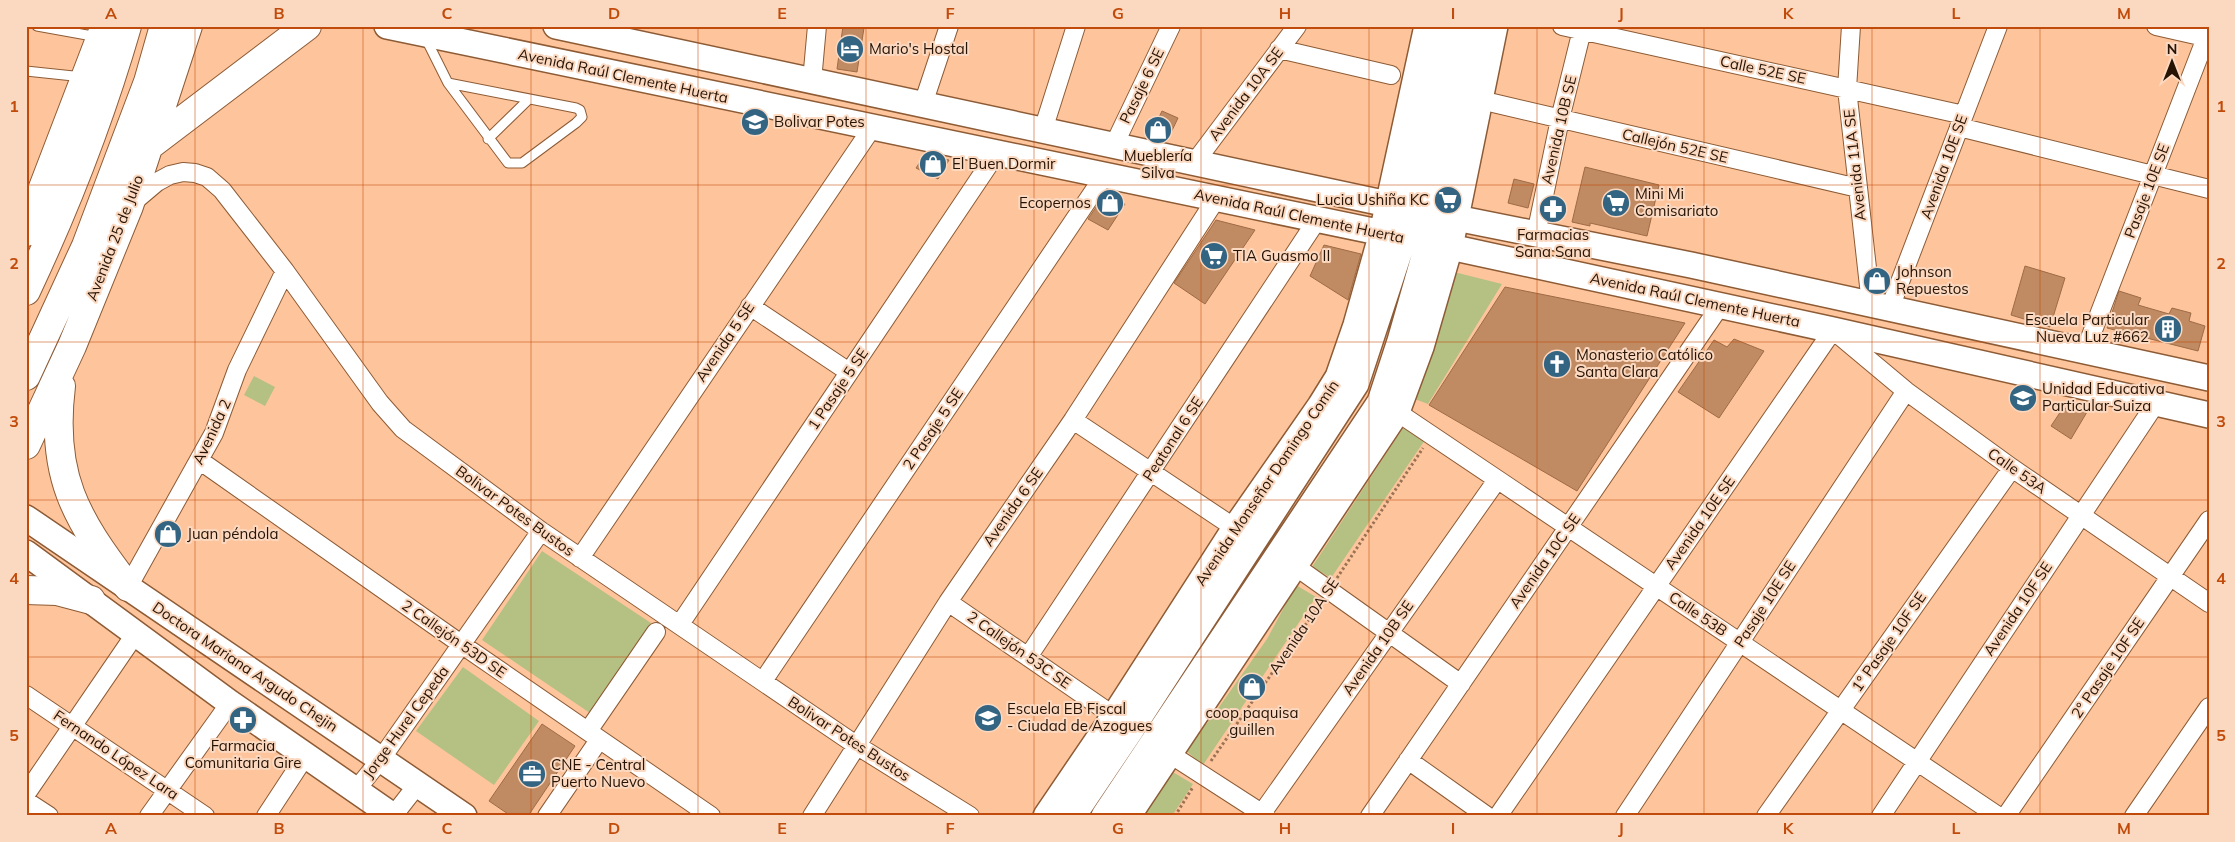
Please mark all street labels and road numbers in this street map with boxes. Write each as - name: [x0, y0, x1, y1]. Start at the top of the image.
- street label: Avenida 10A SE: [1204, 43, 1287, 144]
- street label: Avenida Raúl Clemente Huerta: [516, 44, 730, 107]
- street label: Pasaje 6 SE: [1115, 45, 1168, 127]
- street label: Calle 52E SE: [1719, 51, 1808, 88]
- street label: Avenida 10B SE: [1537, 73, 1580, 186]
- street label: Avenida 11A SE: [1839, 108, 1870, 222]
- street label: Avenida 10E SE: [1916, 112, 1971, 222]
- street label: Callejón 52E SE: [1620, 124, 1730, 167]
- street label: Pasaje 10E SE: [2120, 141, 2173, 241]
- street label: Avenida 25 de Julio: [82, 172, 147, 303]
- street label: Avenida Raúl Clemente Huerta: [1192, 184, 1406, 247]
- street label: Avenida Raúl Clemente Huerta: [1588, 268, 1802, 331]
- street label: Avenida 5 SE: [691, 298, 758, 385]
- street label: 1 Pasaje 5 SE: [803, 344, 872, 433]
- street label: Avenida Monseñor Domingo Comín: [1190, 376, 1343, 589]
- street label: 2 Pasaje 5 SE: [898, 384, 967, 473]
- street label: Peatonal 6 SE: [1138, 393, 1207, 484]
- street label: Avenida 2: [188, 396, 235, 467]
- street label: Calle 53A: [1984, 444, 2050, 498]
- street label: Bolivar Potes Bustos: [452, 461, 578, 560]
- street label: Avenida 6 SE: [978, 463, 1047, 550]
- street label: Avenida 10E SE: [1660, 472, 1739, 573]
- street label: Avenida 10C SE: [1505, 510, 1584, 612]
- street label: Pasaje 10E SE: [1730, 557, 1800, 651]
- street label: Avenida 10F SE: [1979, 558, 2056, 659]
- street label: Avenida 10A SE: [1264, 574, 1343, 677]
- street label: Calle 53B: [1665, 587, 1731, 640]
- street label: 1° Pasaje 10F SE: [1847, 588, 1930, 695]
- street label: 2 Callejón 53D SE: [398, 595, 510, 682]
- street label: Doctora Mariana Argudo Chejin: [149, 597, 342, 736]
- street label: Avenida 10B SE: [1338, 597, 1417, 699]
- street label: 2 Callejón 53C SE: [964, 607, 1075, 693]
- street label: 2° Pasaje 10F SE: [2067, 614, 2148, 722]
- street label: Jorge Hurel Cepeda: [358, 662, 453, 782]
- street label: Bolivar Potes Bustos: [785, 692, 914, 785]
- street label: Fernando López Lara: [50, 706, 182, 804]

